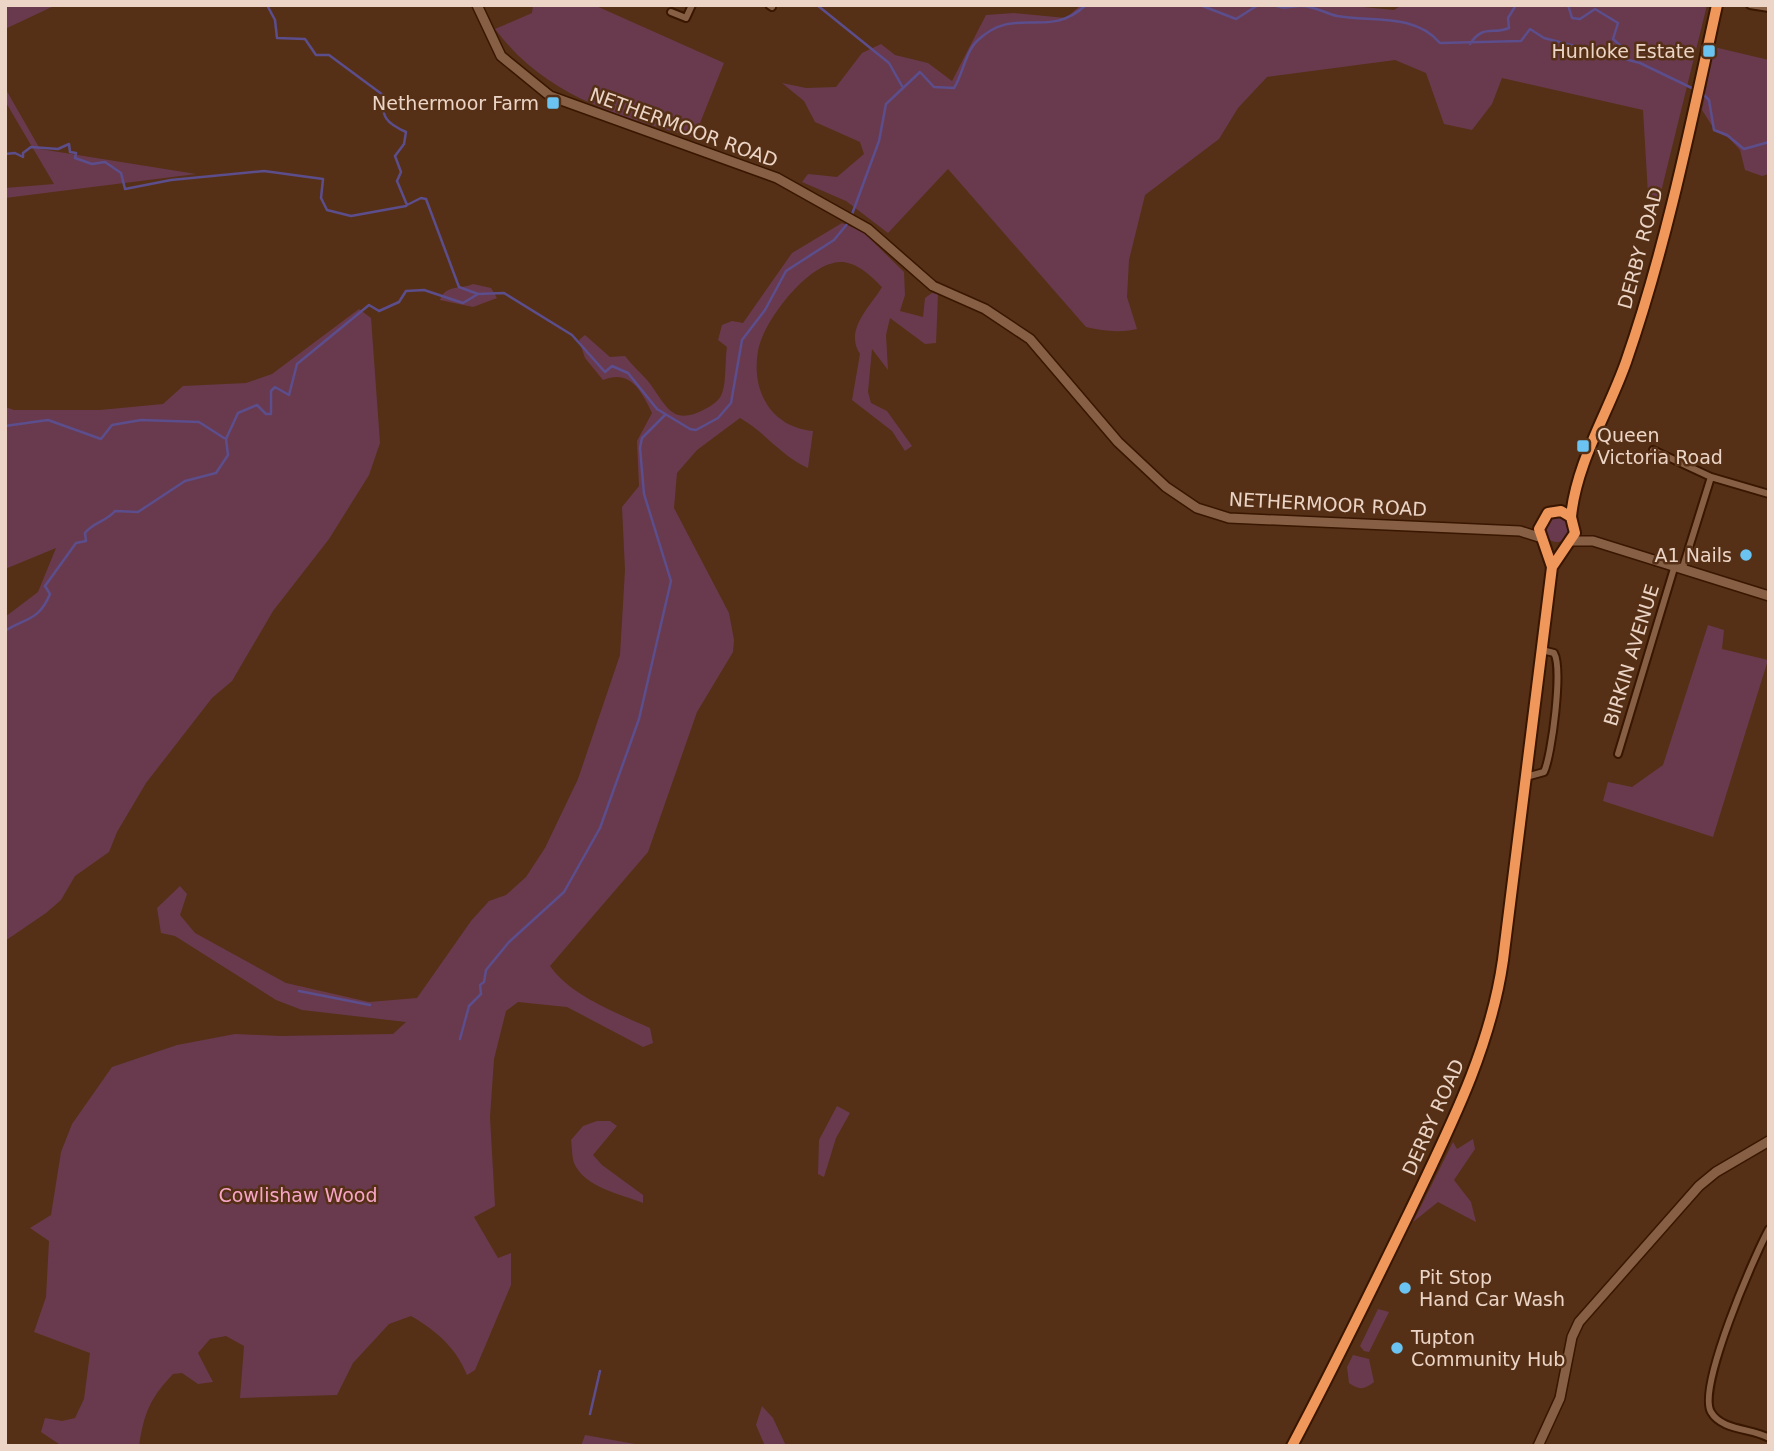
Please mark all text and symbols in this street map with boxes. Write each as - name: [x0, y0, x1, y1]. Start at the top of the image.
- place label: Hunloke Estate: [1552, 40, 1695, 62]
- marker: Hunloke Estate: [1701, 43, 1717, 59]
- street label: NETHERMOOR ROAD: [587, 83, 781, 171]
- place label: Nethermoor Farm: [372, 92, 539, 114]
- marker: Nethermoor Farm: [545, 95, 561, 111]
- street label: DERBY ROAD: [1613, 185, 1667, 311]
- place label: Queen Victoria Road: [1597, 424, 1723, 468]
- marker: Queen Victoria Road: [1575, 438, 1591, 454]
- street label: NETHERMOOR ROAD: [1228, 488, 1428, 520]
- place label: A1 Nails: [1655, 544, 1732, 566]
- marker: A1 Nails: [1738, 547, 1754, 563]
- street label: BIRKIN AVENUE: [1599, 581, 1663, 729]
- street label: DERBY ROAD: [1398, 1055, 1468, 1179]
- park label: Cowlishaw Wood: [218, 1184, 378, 1206]
- place label: Pit Stop Hand Car Wash: [1419, 1266, 1565, 1310]
- marker: Pit Stop Hand Car Wash: [1397, 1280, 1413, 1296]
- place label: Tupton Community Hub: [1410, 1326, 1565, 1370]
- marker: Tupton Community Hub: [1389, 1340, 1405, 1356]

